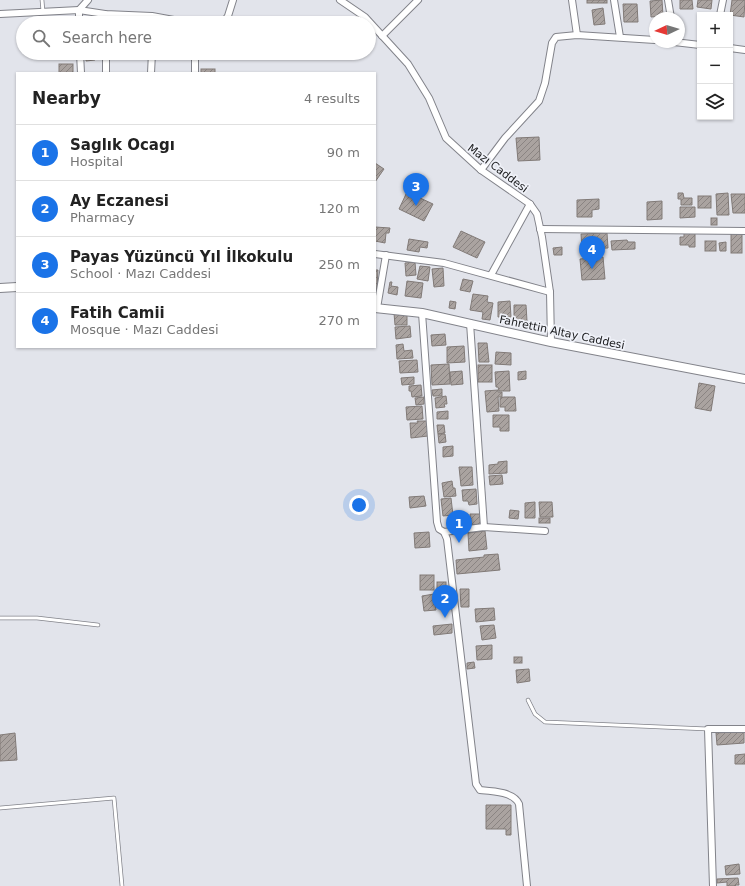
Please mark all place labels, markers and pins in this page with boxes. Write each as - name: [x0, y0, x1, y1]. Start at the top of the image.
- pin: 3: [403, 173, 429, 206]
- pin: 4: [579, 236, 605, 269]
- pin: 1: [446, 510, 472, 543]
- pin: 2: [432, 585, 458, 618]

